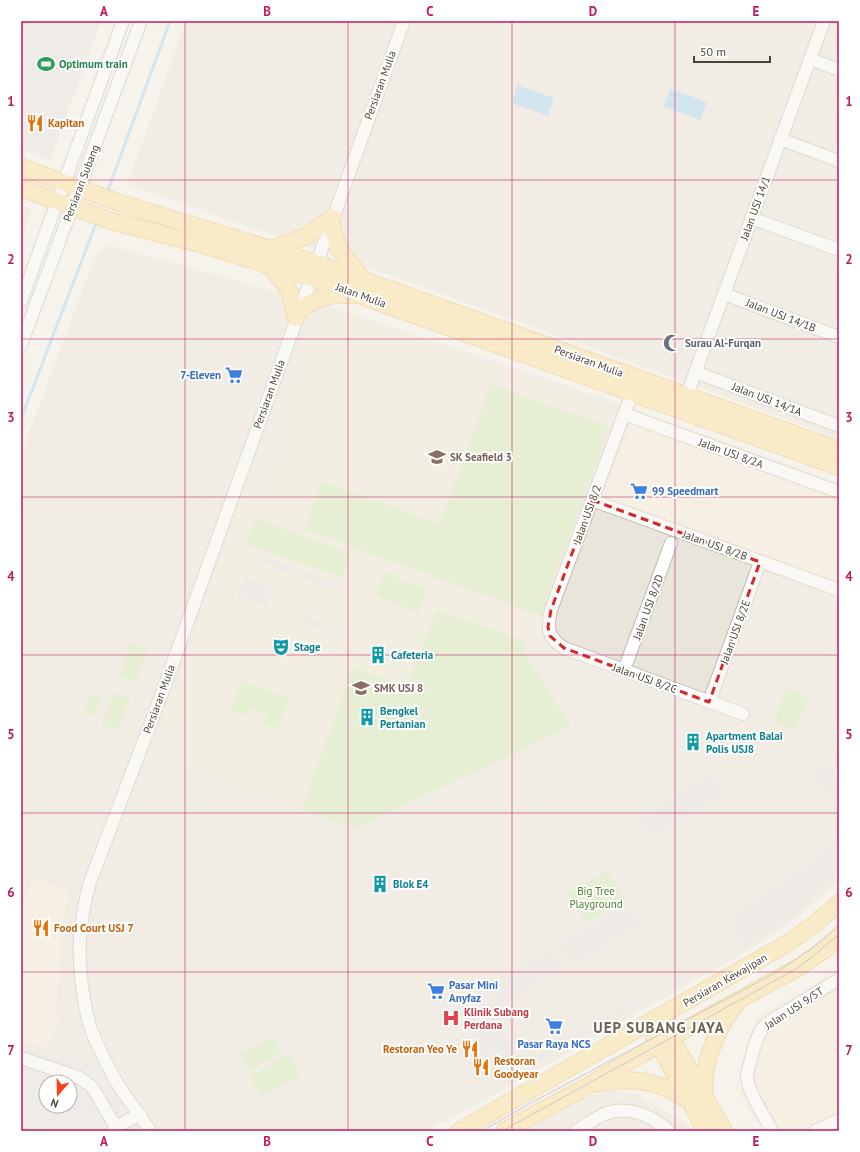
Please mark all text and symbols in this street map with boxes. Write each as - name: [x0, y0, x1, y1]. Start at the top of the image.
- text: A: [100, 3, 108, 20]
- text: B: [263, 3, 271, 20]
- text: C: [426, 3, 434, 20]
- text: D: [589, 3, 597, 20]
- text: E: [753, 3, 760, 20]
- scale bar: [694, 38, 770, 64]
- text: 50 m: [700, 44, 726, 59]
- street label: Persiaran Mulia: [361, 49, 399, 121]
- sports icon: Optimum train: [36, 54, 56, 74]
- place label: Optimum train: [59, 57, 128, 71]
- text: 1: [7, 93, 15, 110]
- text: 1: [845, 93, 853, 110]
- restaurant icon: Kapitan: [25, 113, 45, 133]
- place label: Kapitan: [48, 116, 84, 130]
- street label: Persiaran Subang: [60, 142, 102, 223]
- street label: Jalan USJ 14/1: [737, 174, 773, 243]
- text: 2: [7, 251, 15, 268]
- text: 2: [845, 251, 853, 268]
- street label: Jalan Mulia: [333, 279, 388, 311]
- street label: Jalan USJ 14/1B: [743, 295, 818, 335]
- mosque icon: Surau Al-Furqan: [662, 333, 682, 353]
- place label: Surau Al-Furqan: [685, 336, 761, 350]
- street label: Persiaran Mulia: [553, 342, 625, 380]
- street label: Persiaran Mulia: [250, 358, 288, 430]
- supermarket icon: 7-Eleven: [224, 365, 244, 385]
- place label: 7-Eleven: [180, 368, 221, 382]
- street label: Jalan USJ 14/1A: [729, 379, 804, 419]
- text: 3: [7, 409, 15, 426]
- text: 3: [845, 409, 853, 426]
- street label: Jalan USJ 8/2A: [696, 434, 766, 471]
- school or university icon: SK Seafield 3: [427, 447, 447, 467]
- place label: SK Seafield 3: [450, 450, 512, 464]
- supermarket icon: 99 Speedmart: [629, 481, 649, 501]
- street label: Jalan USJ 8/2: [570, 483, 604, 546]
- place label: 99 Speedmart: [652, 484, 719, 498]
- street label: Jalan USJ 8/2B: [680, 526, 749, 563]
- text: 4: [7, 568, 15, 585]
- text: 4: [845, 568, 853, 585]
- street label: Jalan USJ 8/2D: [629, 572, 666, 643]
- street label: Jalan USJ 8/2E: [717, 598, 753, 667]
- theatre icon: Stage: [271, 637, 291, 657]
- place label: Stage: [294, 640, 321, 654]
- building icon: Cafeteria: [368, 645, 388, 665]
- place label: Cafeteria: [391, 648, 433, 662]
- street label: Jalan USJ 8/2C: [610, 660, 679, 696]
- street label: Persiaran Mulia: [140, 663, 178, 735]
- school or university icon: SMK USJ 8: [351, 678, 371, 698]
- place label: SMK USJ 8: [374, 681, 423, 695]
- place label: Bengkel Pertanian: [380, 704, 425, 731]
- building icon: Bengkel Pertanian: [357, 707, 377, 727]
- text: 5: [7, 726, 15, 743]
- text: 5: [845, 726, 853, 743]
- place label: Apartment Balai Polis USJ8: [706, 729, 783, 756]
- building icon: Apartment Balai Polis USJ8: [683, 732, 703, 752]
- building icon: Blok E4: [370, 874, 390, 894]
- place label: Blok E4: [393, 877, 429, 891]
- text: 6: [7, 884, 15, 901]
- park label: Big Tree Playground: [569, 884, 623, 911]
- text: 6: [845, 884, 853, 901]
- restaurant icon: Food Court USJ 7: [31, 918, 51, 938]
- place label: Food Court USJ 7: [54, 921, 134, 935]
- street label: Persiaran Kewajipan: [680, 950, 770, 1010]
- place label: Pasar Mini Anyfaz: [449, 978, 498, 1005]
- supermarket icon: Pasar Mini Anyfaz: [426, 981, 446, 1001]
- street label: Jalan USJ 9/5T: [761, 984, 826, 1033]
- place label: Klinik Subang Perdana: [464, 1005, 529, 1032]
- hospital icon: Klinik Subang Perdana: [441, 1008, 461, 1028]
- supermarket icon: Pasar Raya NCS: [544, 1016, 564, 1036]
- district label: UEP SUBANG JAYA: [593, 1018, 725, 1037]
- place label: Pasar Raya NCS: [518, 1037, 591, 1051]
- restaurant icon: Restoran Yeo Ye: [460, 1039, 480, 1059]
- text: 7: [7, 1042, 15, 1059]
- place label: Restoran Yeo Ye: [383, 1042, 457, 1056]
- text: 7: [845, 1042, 853, 1059]
- place label: Restoran Goodyear: [494, 1054, 539, 1081]
- restaurant icon: Restoran Goodyear: [471, 1057, 491, 1077]
- north arrow: [38, 1074, 78, 1114]
- text: N: [49, 1096, 60, 1111]
- text: A: [100, 1133, 108, 1150]
- text: B: [263, 1133, 271, 1150]
- text: C: [426, 1133, 434, 1150]
- text: D: [589, 1133, 597, 1150]
- text: E: [753, 1133, 760, 1150]

